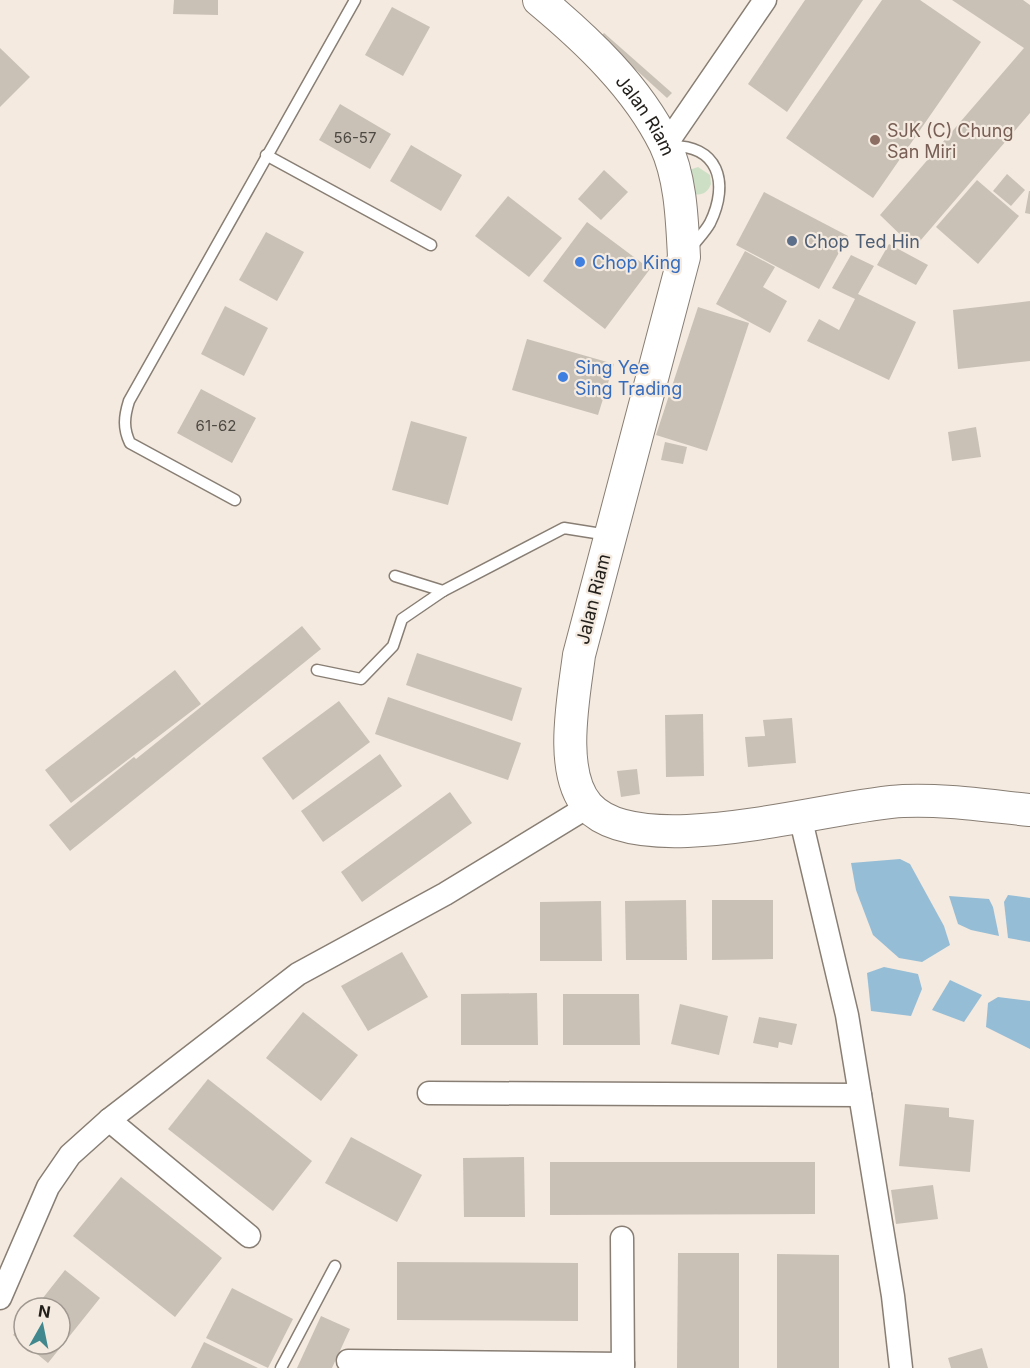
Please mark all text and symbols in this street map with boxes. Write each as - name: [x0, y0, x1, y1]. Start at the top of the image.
- street label: Jalan Riam: [612, 70, 679, 159]
- place label: SJK (C) Chung San Miri: [887, 120, 1013, 162]
- house number: 56-57: [334, 128, 376, 147]
- marker: SJK (C) Chung San Miri: [868, 133, 882, 147]
- place label: Chop Ted Hin: [804, 231, 920, 252]
- marker: Chop Ted Hin: [785, 234, 799, 248]
- place label: Chop King: [592, 252, 681, 273]
- marker: Chop King: [573, 255, 587, 269]
- place label: Sing Yee Sing Trading: [575, 357, 682, 399]
- marker: Sing Yee Sing Trading: [556, 370, 570, 384]
- house number: 61-62: [196, 416, 236, 435]
- street label: Jalan Riam: [572, 552, 614, 646]
- north arrow: [12, 1296, 72, 1356]
- text: N: [37, 1300, 52, 1322]

